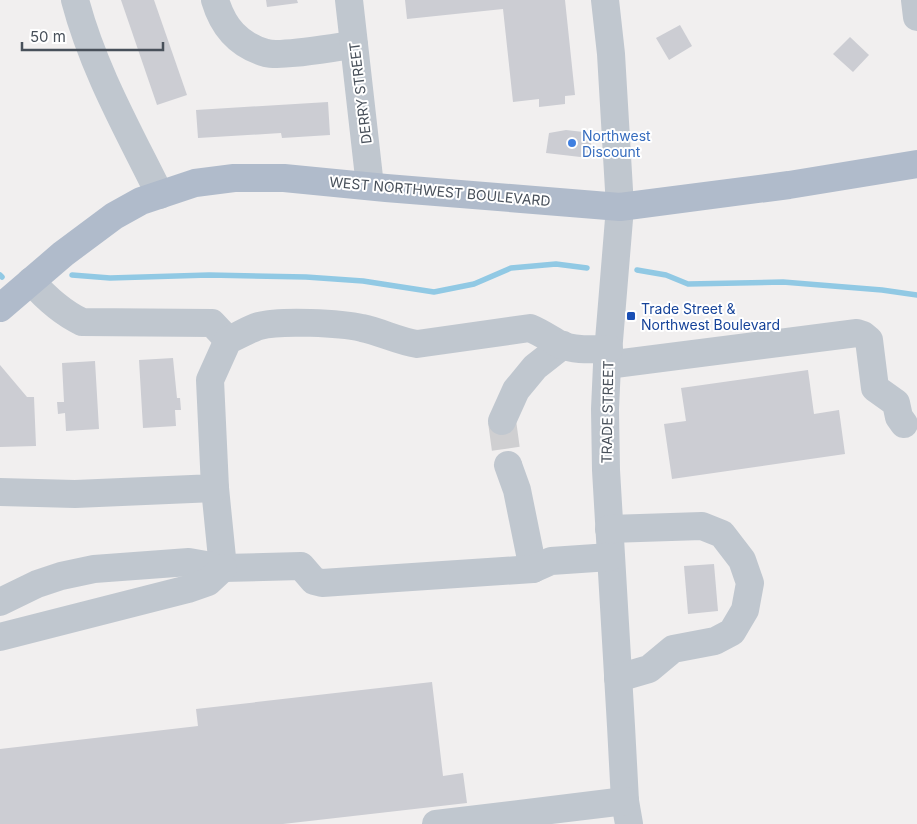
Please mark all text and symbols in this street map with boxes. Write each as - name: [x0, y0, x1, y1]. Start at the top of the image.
- scale bar: [22, 20, 164, 52]
- text: 50 m: [30, 27, 66, 46]
- street label: DERRY STREET: [345, 41, 375, 145]
- place label: Northwest Discount: [582, 127, 651, 160]
- marker: Northwest Discount: [566, 137, 578, 149]
- street label: WEST NORTHWEST BOULEVARD: [329, 173, 551, 209]
- place label: Trade Street & Northwest Boulevard: [641, 300, 780, 333]
- marker: Trade Street & Northwest Boulevard: [625, 310, 637, 322]
- street label: TRADE STREET: [598, 360, 616, 464]

